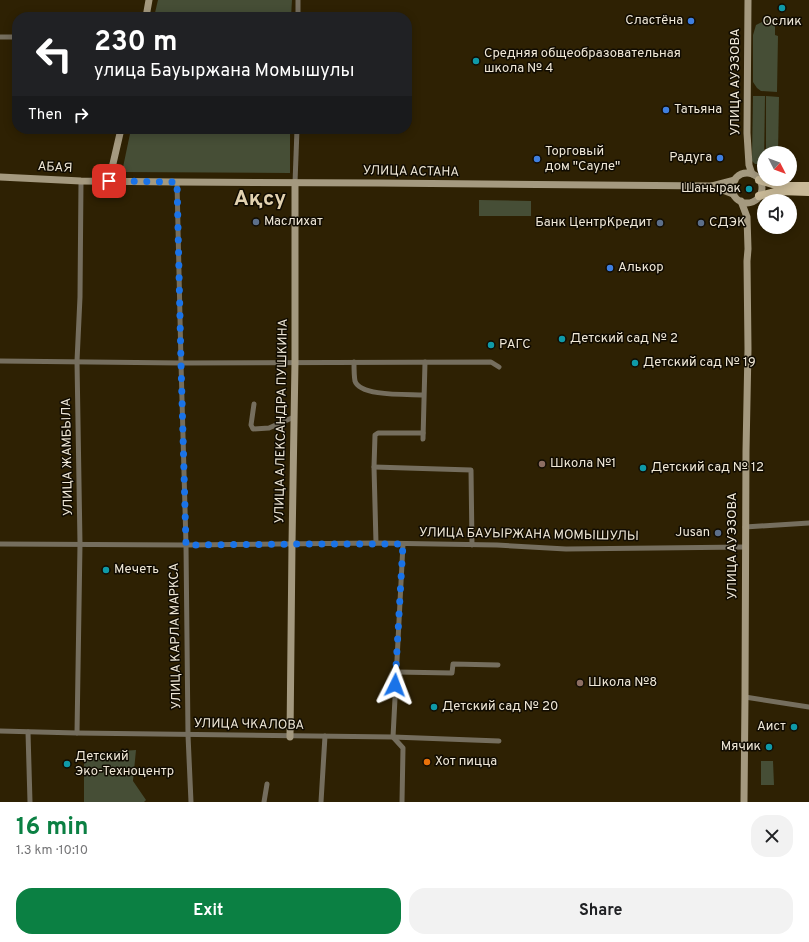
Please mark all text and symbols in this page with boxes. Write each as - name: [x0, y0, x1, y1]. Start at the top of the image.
- marker: Ослик: [777, 3, 787, 13]
- place label: Сластёна: [625, 13, 683, 29]
- place label: Ослик: [762, 14, 802, 30]
- marker: Сластёна: [686, 16, 696, 26]
- text: 230 m: [94, 25, 177, 61]
- icon: left: [28, 28, 80, 80]
- street label: УЛИЦА АУЭЗОВА: [728, 28, 744, 136]
- place label: Средняя общеобразовательная школа № 4: [484, 46, 681, 77]
- marker: Средняя общеобразовательная школа № 4: [471, 56, 481, 66]
- text: улица Бауыржана Момышулы: [94, 60, 355, 83]
- place label: Татьяна: [674, 102, 722, 118]
- icon: right: [70, 104, 92, 126]
- marker: Татьяна: [661, 105, 671, 115]
- text: Then: [28, 106, 62, 125]
- place label: Торговый дом "Сауле": [545, 144, 620, 175]
- north arrow: [757, 146, 797, 186]
- map controls: [757, 146, 797, 234]
- place label: Радуга: [669, 150, 712, 166]
- marker: Радуга: [715, 153, 725, 163]
- marker: Торговый дом "Сауле": [532, 154, 542, 164]
- street label: АБАЯ: [37, 159, 73, 177]
- street label: УЛИЦА АСТАНА: [363, 163, 459, 181]
- pin: [92, 164, 126, 198]
- icon: arrive: [98, 170, 120, 192]
- place label: Шанырак: [681, 181, 741, 197]
- marker: Шанырак: [744, 184, 754, 194]
- district label: Ақсу: [234, 186, 286, 213]
- button: sound: [757, 194, 797, 234]
- place label: Маслихат: [264, 214, 323, 230]
- place label: Банк ЦентрКредит: [535, 215, 652, 231]
- place label: СДЭК: [709, 215, 746, 231]
- marker: Маслихат: [251, 217, 261, 227]
- marker: Банк ЦентрКредит: [655, 218, 665, 228]
- marker: СДЭК: [696, 218, 706, 228]
- place label: Алькор: [618, 260, 664, 276]
- marker: Алькор: [605, 263, 615, 273]
- street label: УЛИЦА АЛЕКСАНДРА ПУШКИНА: [272, 318, 292, 523]
- place label: Детский сад № 2: [570, 331, 678, 347]
- marker: Детский сад № 2: [557, 334, 567, 344]
- place label: РАГС: [499, 337, 531, 353]
- marker: РАГС: [486, 340, 496, 350]
- place label: Детский сад № 19: [643, 355, 756, 371]
- marker: Детский сад № 19: [630, 358, 640, 368]
- street label: УЛИЦА ЖАМБЫЛА: [59, 398, 77, 516]
- place label: Школа №1: [550, 456, 616, 472]
- marker: Школа №1: [537, 459, 547, 469]
- place label: Детский сад № 12: [651, 460, 764, 476]
- marker: Детский сад № 12: [638, 463, 648, 473]
- street label: УЛИЦА АУЭЗОВА: [725, 492, 741, 600]
- street label: УЛИЦА БАУЫРЖАНА МОМЫШУЛЫ: [419, 525, 639, 545]
- place label: Jusan: [675, 525, 710, 541]
- marker: Jusan: [713, 528, 723, 538]
- place label: Мечеть: [114, 562, 159, 578]
- street label: УЛИЦА КАРЛА МАРКСА: [167, 562, 185, 709]
- marker: Мечеть: [101, 565, 111, 575]
- position arrow: [374, 664, 416, 706]
- place label: Школа №8: [588, 675, 657, 691]
- marker: Школа №8: [575, 678, 585, 688]
- place label: Детский сад № 20: [442, 699, 558, 715]
- marker: Детский сад № 20: [429, 702, 439, 712]
- street label: УЛИЦА ЧКАЛОВА: [194, 716, 304, 734]
- place label: Аист: [757, 719, 786, 735]
- marker: Аист: [789, 722, 799, 732]
- place label: Мячик: [721, 739, 761, 755]
- marker: Мячик: [764, 742, 774, 752]
- place label: Детский Эко-Техноцентр: [75, 749, 174, 780]
- place label: Хот пицца: [435, 754, 497, 770]
- marker: Хот пицца: [422, 757, 432, 767]
- marker: Детский Эко-Техноцентр: [62, 759, 72, 769]
- text: 16 min: [16, 813, 88, 843]
- button: close: [751, 815, 793, 857]
- text: 1.3 km · 10:10: [16, 843, 88, 859]
- button: Exit: [16, 888, 401, 934]
- button: Share: [409, 888, 793, 934]

